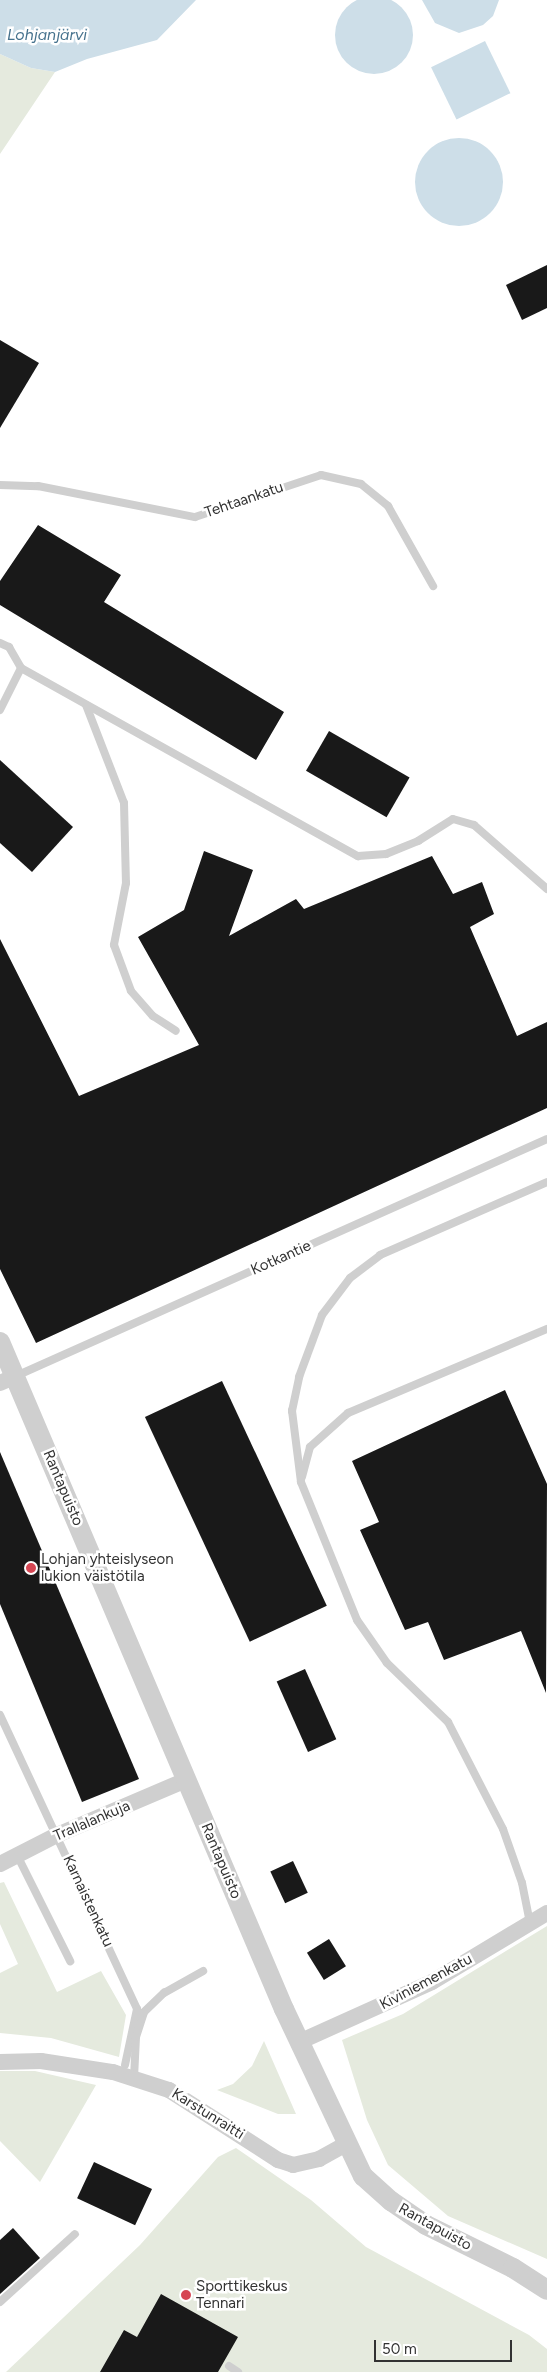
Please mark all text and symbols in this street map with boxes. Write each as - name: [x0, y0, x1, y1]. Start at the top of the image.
- water label: Lohjanjärvi: [7, 25, 87, 45]
- street label: Tehtaankatu: [202, 478, 286, 522]
- street label: Kotkantie: [248, 1237, 314, 1279]
- street label: Rantapuisto: [39, 1447, 87, 1529]
- place label: Lohjan yhteislyseon lukion väistötila: [41, 1550, 174, 1585]
- marker: Lohjan yhteislyseon lukion väistötila: [25, 1562, 37, 1574]
- street label: Trallalankuja: [51, 1797, 133, 1845]
- street label: Rantapuisto: [197, 1820, 245, 1902]
- street label: Karnaistenkatu: [59, 1852, 117, 1950]
- street label: Kiviniemenkatu: [377, 1950, 475, 2014]
- street label: Karstunraitti: [168, 2085, 248, 2143]
- street label: Rantapuisto: [395, 2200, 475, 2254]
- place label: Sporttikeskus Tennari: [196, 2277, 288, 2312]
- marker: Sporttikeskus Tennari: [180, 2289, 192, 2301]
- scale bar: [377, 2330, 514, 2362]
- text: 50 m: [382, 2340, 417, 2358]

